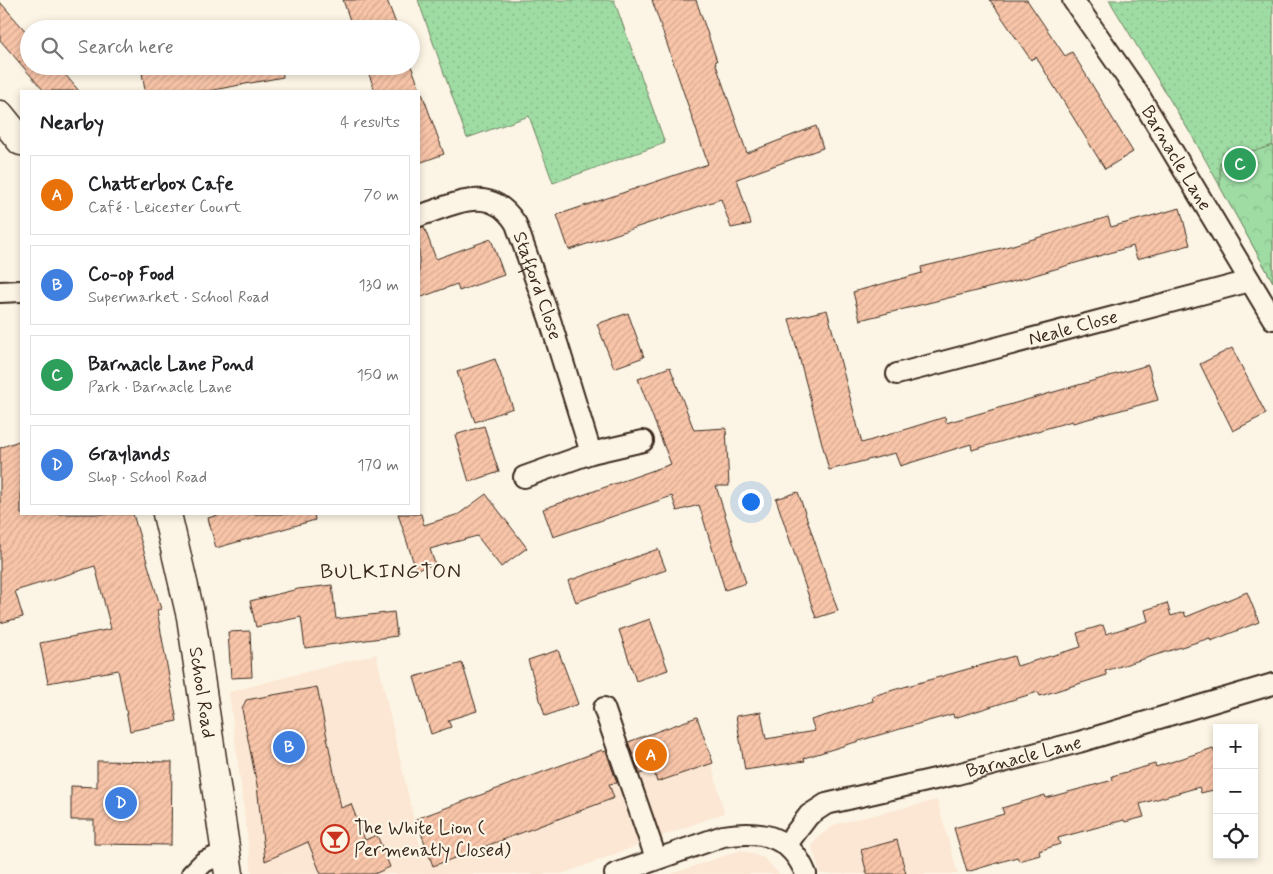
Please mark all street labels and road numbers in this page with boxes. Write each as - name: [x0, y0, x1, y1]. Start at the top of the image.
- street label: Barnacle Lane: [1135, 101, 1218, 215]
- street label: Stafford Close: [507, 228, 568, 343]
- street label: Neale Close: [1025, 304, 1121, 351]
- street label: School Road: [183, 645, 221, 740]
- street label: Barnacle Lane: [963, 729, 1084, 784]

